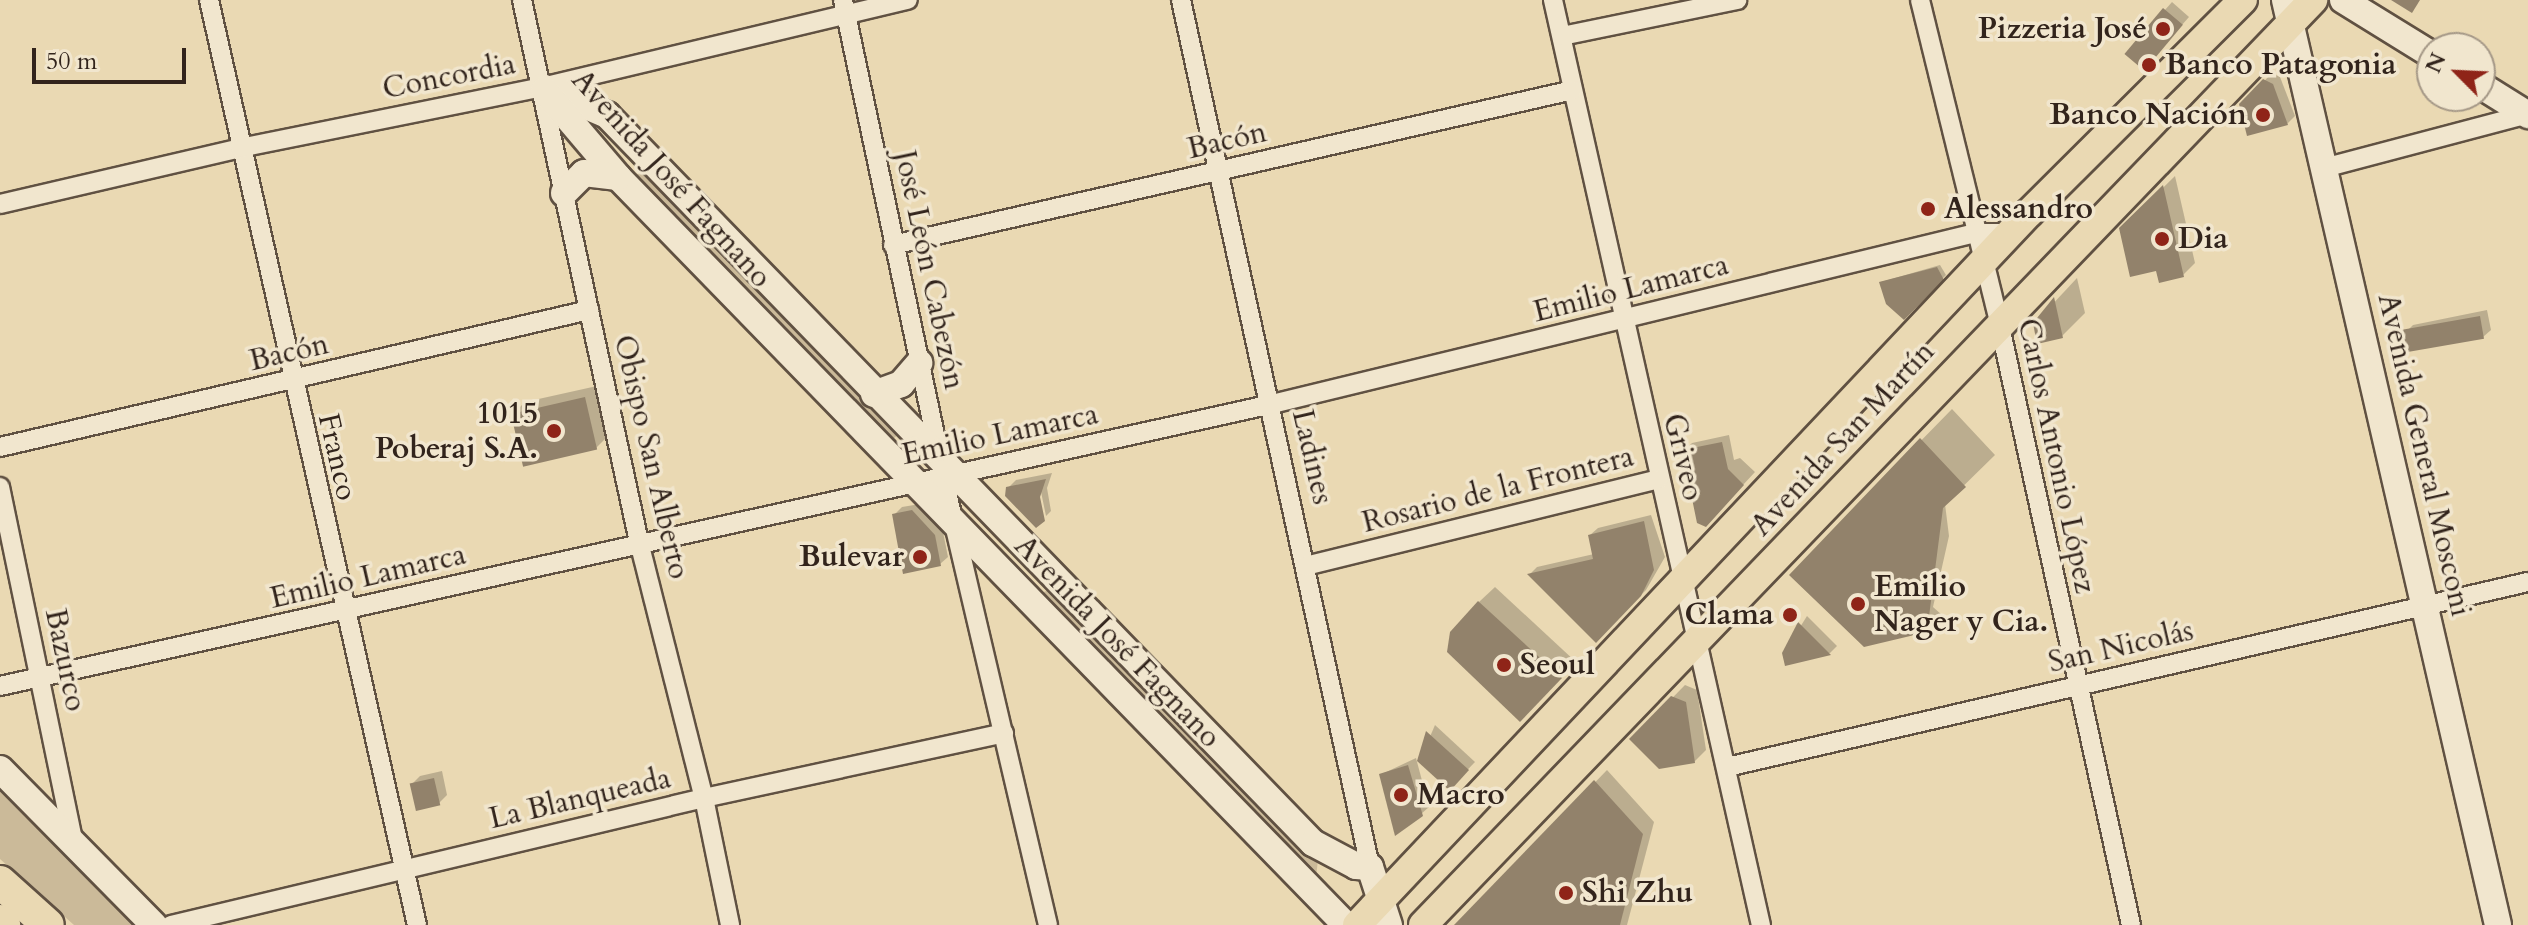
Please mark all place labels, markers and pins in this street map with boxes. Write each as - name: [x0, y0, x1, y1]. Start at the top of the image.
- place label: Pizzeria José: [1978, 11, 2147, 47]
- marker: Pizzeria José: [2154, 20, 2172, 38]
- place label: Banco Patagonia: [2165, 47, 2397, 83]
- marker: Banco Patagonia: [2140, 56, 2158, 74]
- place label: Banco Nación: [2049, 97, 2247, 133]
- marker: Banco Nación: [2254, 106, 2272, 124]
- place label: Alessandro: [1944, 191, 2093, 227]
- marker: Alessandro: [1919, 200, 1937, 218]
- place label: Dia: [2178, 221, 2228, 257]
- marker: Dia: [2153, 230, 2171, 248]
- place label: 1015 Poberaj S.A.: [375, 396, 538, 466]
- marker: 1015 Poberaj S.A.: [545, 422, 563, 440]
- place label: Bulevar: [799, 539, 904, 575]
- marker: Bulevar: [911, 548, 929, 566]
- place label: Emilio Nager y Cia.: [1874, 569, 2048, 640]
- marker: Emilio Nager y Cia.: [1849, 595, 1867, 613]
- place label: Clama: [1685, 597, 1774, 633]
- marker: Clama: [1781, 606, 1799, 624]
- place label: Seoul: [1520, 647, 1595, 683]
- marker: Seoul: [1495, 656, 1513, 674]
- place label: Macro: [1417, 777, 1505, 813]
- marker: Macro: [1392, 786, 1410, 804]
- place label: Shi Zhu: [1582, 875, 1693, 911]
- marker: Shi Zhu: [1557, 884, 1575, 902]

